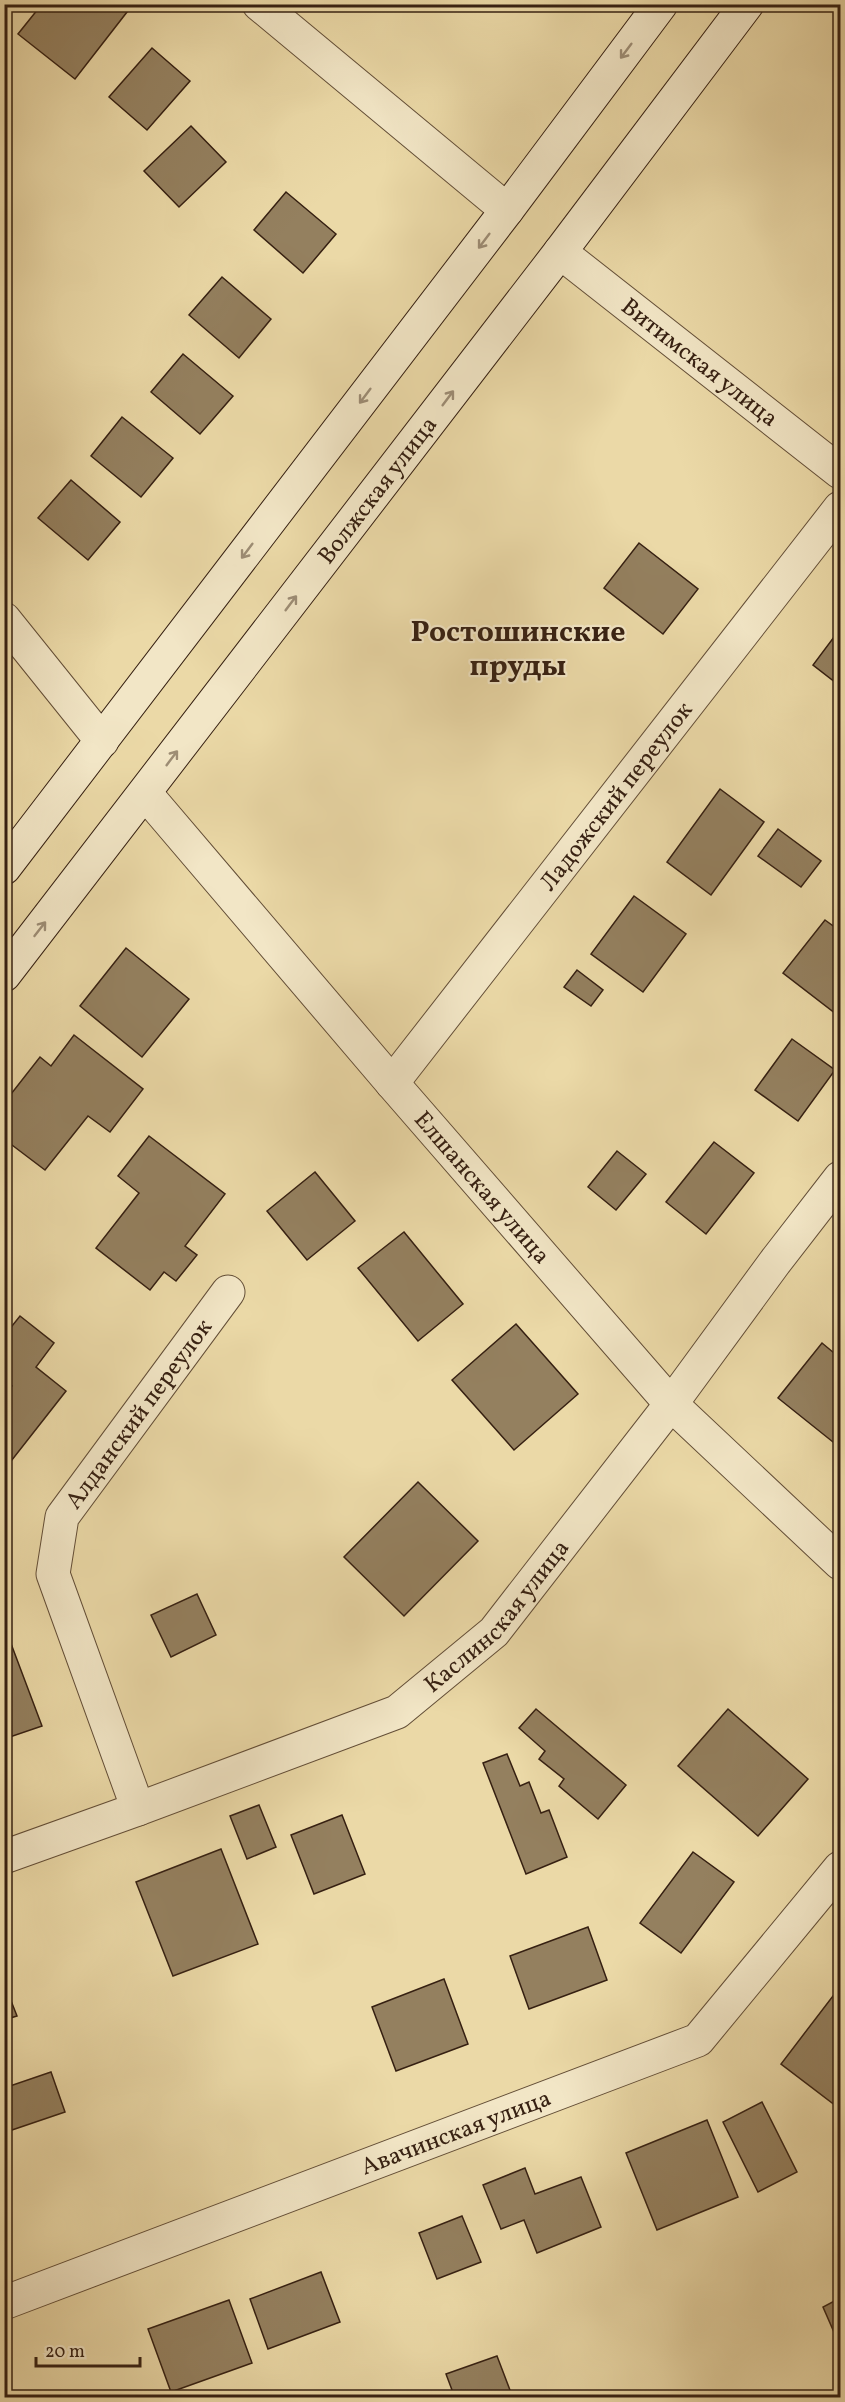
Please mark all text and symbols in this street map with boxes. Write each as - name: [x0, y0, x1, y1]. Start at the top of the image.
- one-way arrow: [620, 43, 632, 59]
- one-way arrow: [477, 233, 490, 249]
- street label: Витимская улица: [613, 291, 785, 436]
- one-way arrow: [359, 388, 372, 404]
- one-way arrow: [442, 391, 454, 407]
- street label: Волжская улица: [311, 410, 447, 572]
- one-way arrow: [241, 543, 254, 559]
- one-way arrow: [284, 595, 297, 611]
- district label: Ростошинские пруды: [410, 612, 626, 688]
- street label: Ладожский переулок: [533, 695, 702, 899]
- one-way arrow: [166, 750, 179, 766]
- one-way arrow: [34, 921, 47, 937]
- street label: Елшанская улица: [405, 1105, 557, 1273]
- street label: Алданский переулок: [58, 1312, 222, 1517]
- street label: Каслинская улица: [418, 1533, 579, 1702]
- street label: Авачинская улица: [356, 2082, 556, 2185]
- scale bar: [36, 2330, 140, 2368]
- text: 20 m: [45, 2340, 85, 2365]

